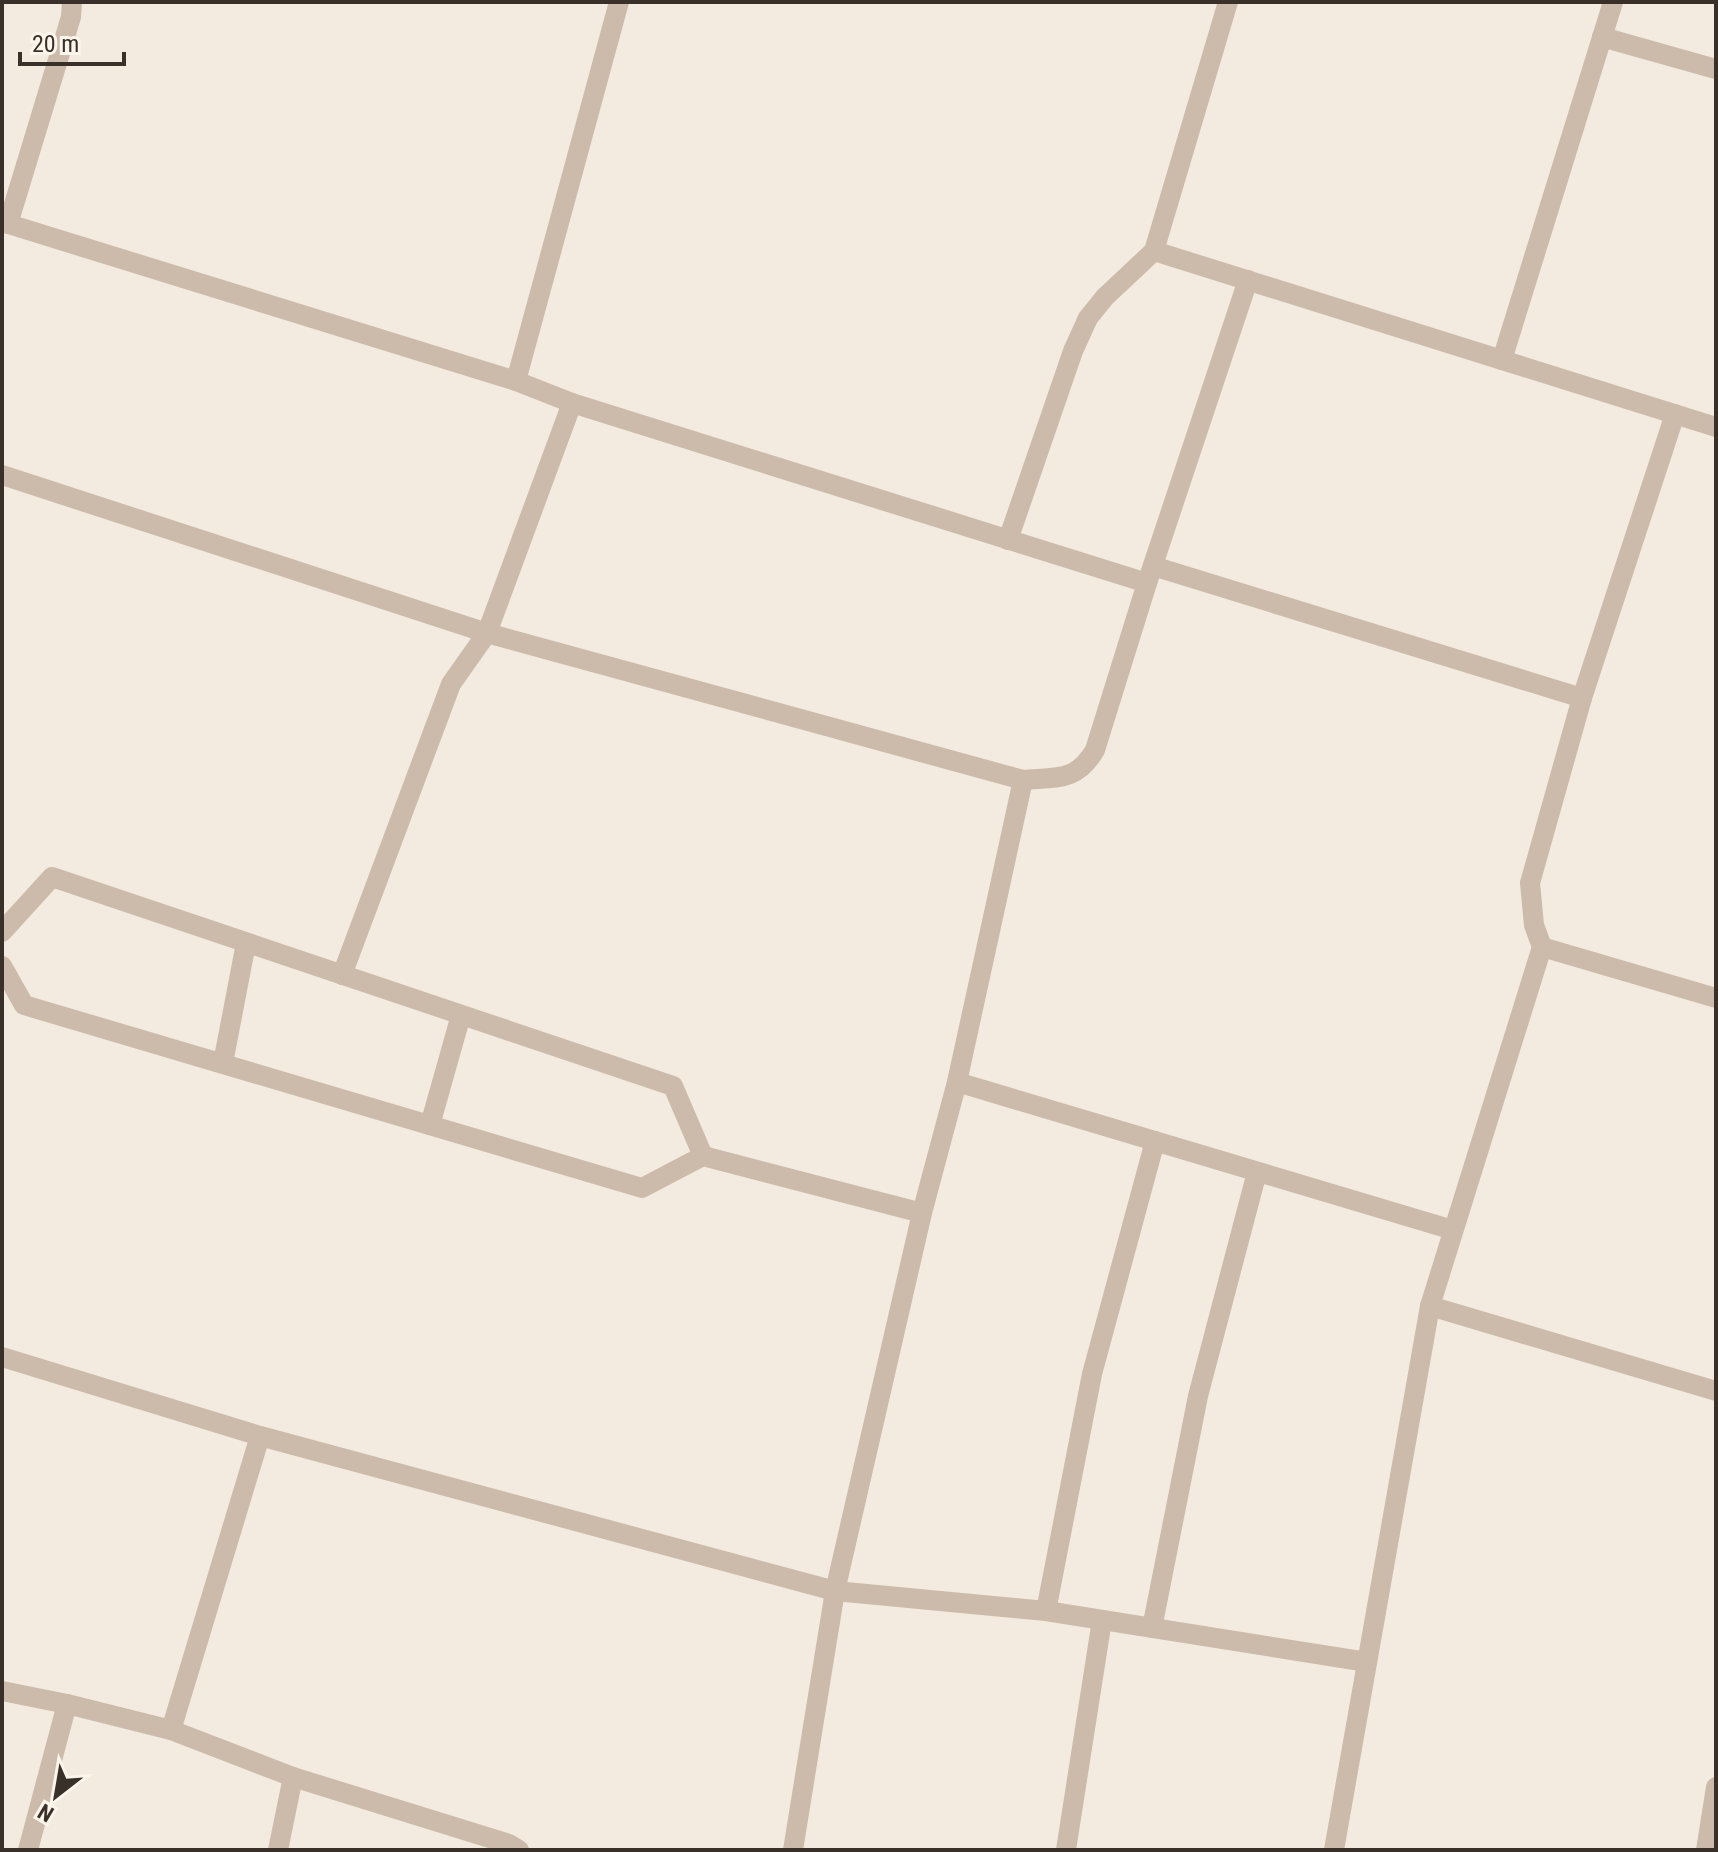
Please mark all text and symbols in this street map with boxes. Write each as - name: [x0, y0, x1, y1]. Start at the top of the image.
- scale bar: [20, 16, 124, 66]
- text: 20 m: [32, 30, 79, 58]
- north arrow: [16, 1756, 96, 1836]
- text: N: [34, 1799, 58, 1827]

